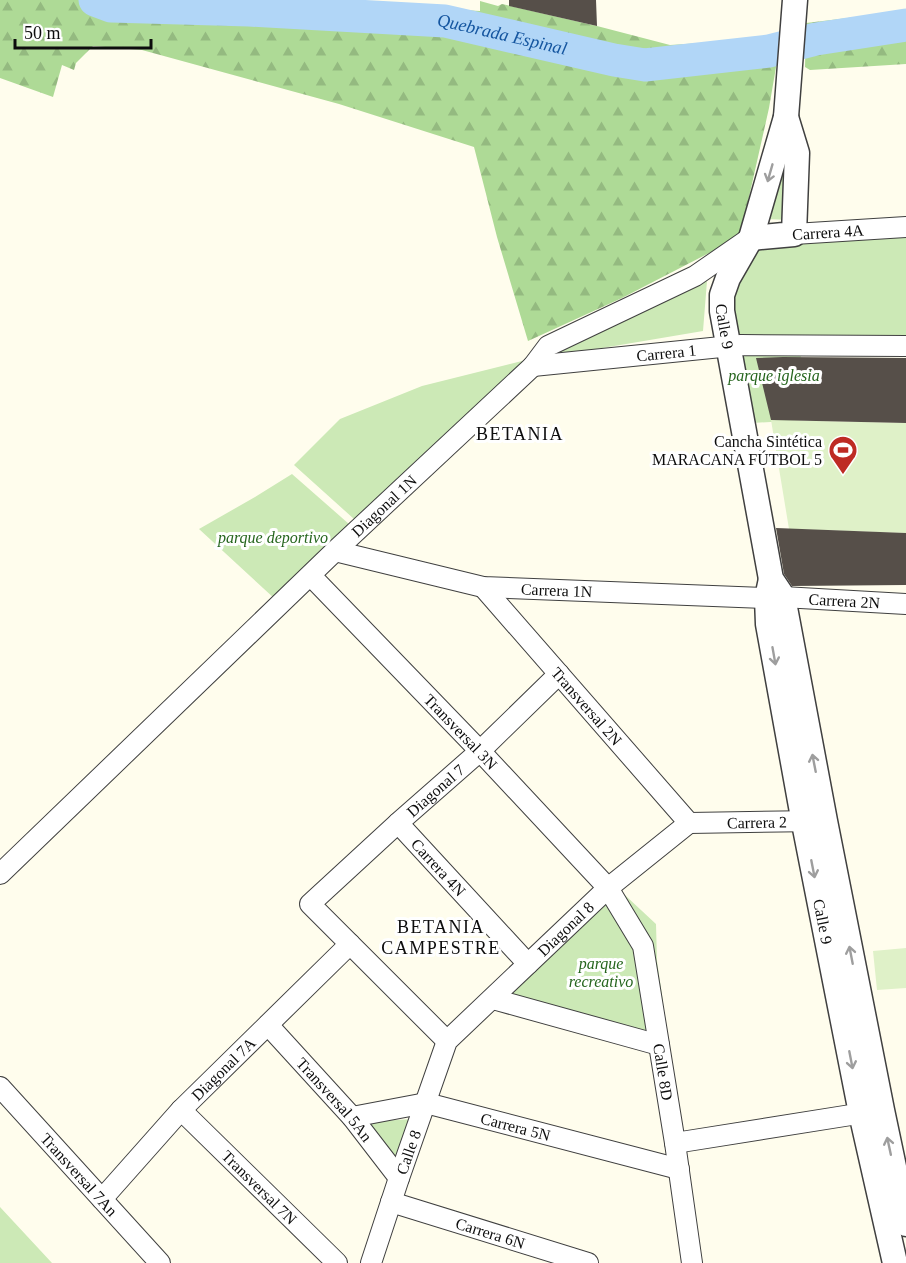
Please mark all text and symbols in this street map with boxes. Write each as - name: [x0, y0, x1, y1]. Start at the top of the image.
- water label: Quebrada Espinal: [437, 11, 569, 59]
- scale bar: [15, 12, 152, 50]
- text: 50 m: [24, 23, 61, 43]
- one-way arrow: [764, 163, 775, 182]
- street label: Carrera 4A: [792, 222, 865, 243]
- street label: Calle 9: [713, 304, 737, 350]
- street label: Carrera 1: [636, 342, 697, 365]
- park label: parque iglesia: [727, 367, 820, 385]
- district label: BETANIA: [476, 424, 564, 444]
- place label: Cancha Sintética MARACANA FÚTBOL 5: [652, 433, 822, 468]
- sports icon: Cancha Sintética MARACANA FÚTBOL 5: [827, 434, 859, 476]
- street label: Diagonal 1N: [348, 471, 420, 540]
- park label: parque deportivo: [217, 529, 328, 547]
- street label: Carrera 1N: [521, 580, 593, 600]
- street label: Carrera 2N: [808, 590, 881, 612]
- one-way arrow: [769, 646, 780, 666]
- street label: Transversal 2N: [548, 664, 625, 749]
- street label: Transversal 3N: [421, 691, 501, 773]
- one-way arrow: [808, 754, 819, 774]
- street label: Diagonal 7: [403, 761, 468, 820]
- street label: Carrera 2: [727, 813, 787, 831]
- street label: Carrera 4N: [408, 835, 469, 900]
- one-way arrow: [808, 858, 819, 878]
- street label: Calle 9: [810, 897, 836, 946]
- street label: Diagonal 8: [534, 898, 597, 959]
- district label: BETANIA CAMPESTRE: [381, 917, 501, 958]
- one-way arrow: [845, 945, 856, 965]
- park label: parque recreativo: [569, 955, 633, 990]
- street label: Diagonal 7A: [188, 1034, 259, 1104]
- street label: Calle 8D: [650, 1042, 676, 1102]
- one-way arrow: [846, 1050, 857, 1069]
- street label: Transversal 5An: [293, 1054, 376, 1145]
- street label: Carrera 5N: [479, 1110, 553, 1144]
- street label: Calle 8: [393, 1128, 424, 1177]
- street label: Transversal 7An: [37, 1130, 121, 1219]
- one-way arrow: [883, 1137, 895, 1156]
- street label: Transversal 7N: [218, 1147, 300, 1228]
- street label: Carrera 6N: [454, 1215, 527, 1252]

